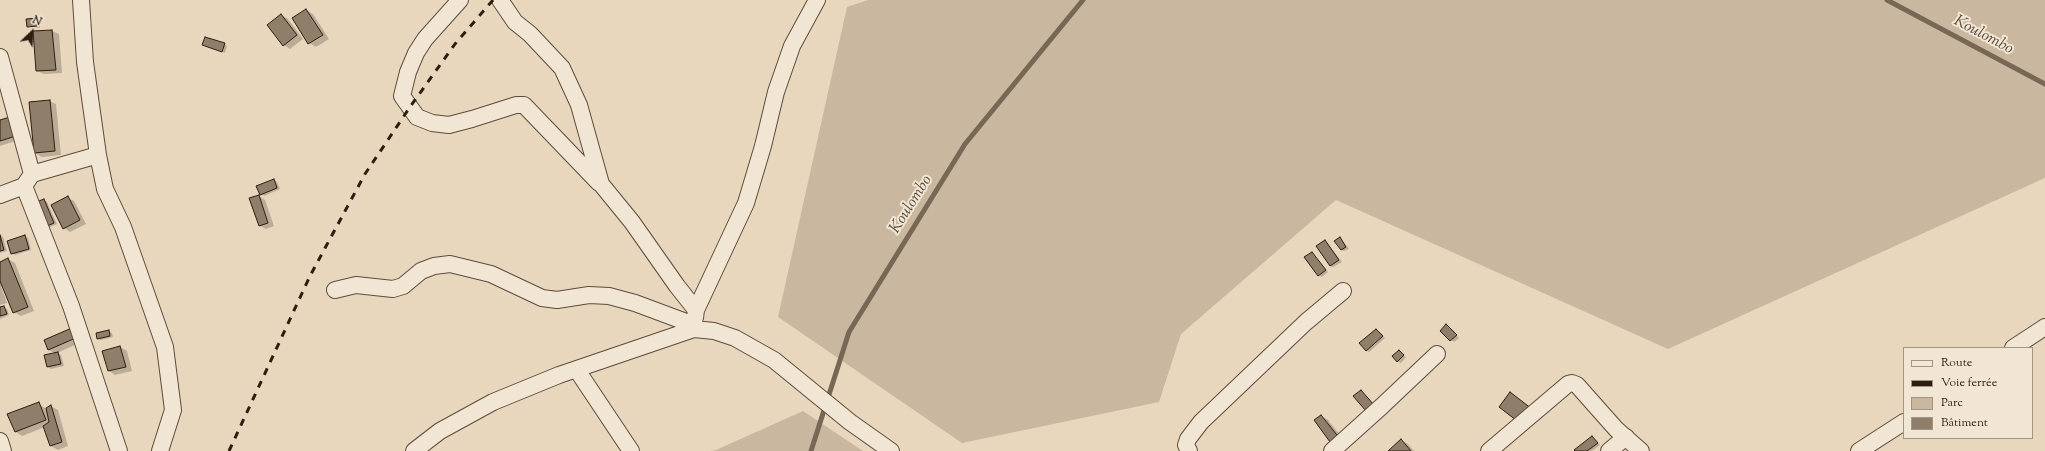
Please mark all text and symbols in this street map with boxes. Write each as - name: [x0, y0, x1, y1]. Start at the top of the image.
- north arrow: [12, 12, 52, 52]
- text: N: [30, 12, 44, 30]
- water label: Koulombo: [1950, 12, 2016, 60]
- water label: Koulombo: [887, 172, 937, 238]
- legend: [1903, 347, 2033, 439]
- text: Route: [1941, 354, 1972, 372]
- text: Voie ferrée: [1941, 374, 1997, 392]
- text: Parc: [1941, 394, 1963, 412]
- text: Bâtiment: [1941, 414, 1988, 432]

